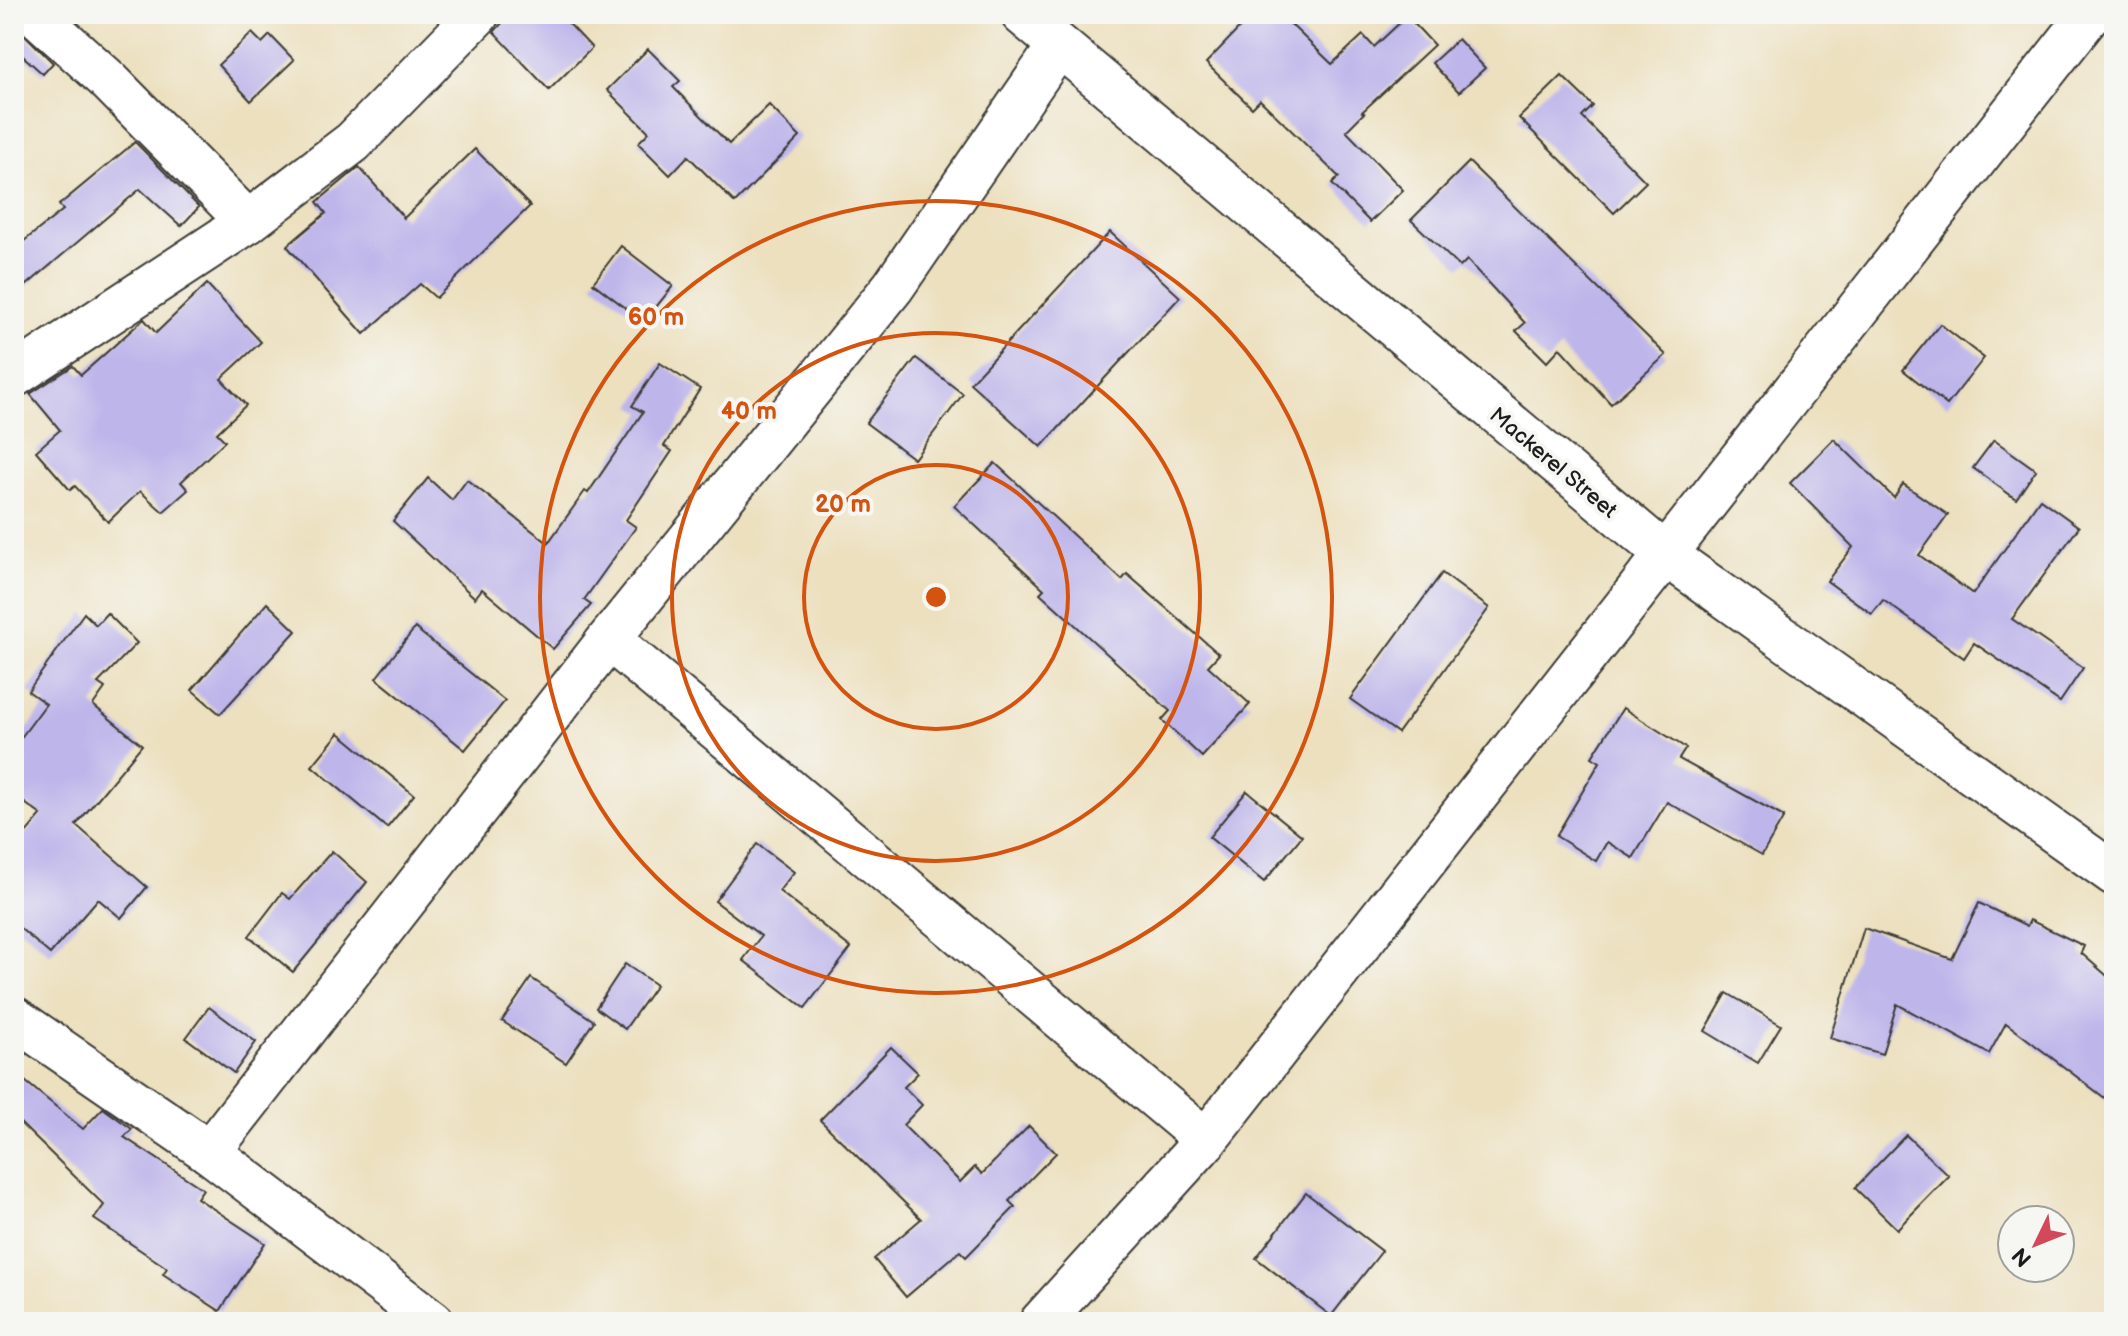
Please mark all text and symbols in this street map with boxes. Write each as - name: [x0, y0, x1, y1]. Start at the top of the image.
- text: 60 m: [628, 303, 684, 332]
- text: 40 m: [721, 397, 777, 426]
- street label: Mackerel Street: [1484, 402, 1622, 524]
- text: 20 m: [815, 490, 871, 519]
- centre of rings: [922, 583, 950, 611]
- north arrow: [1996, 1204, 2076, 1284]
- text: N: [2007, 1241, 2038, 1272]

